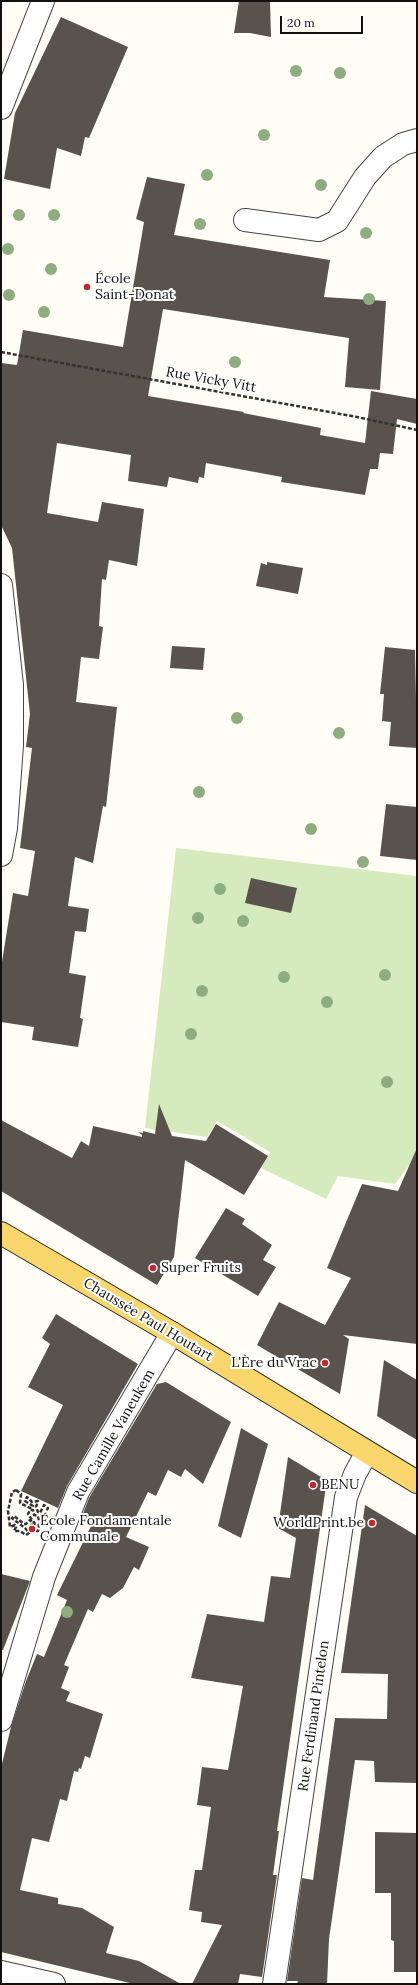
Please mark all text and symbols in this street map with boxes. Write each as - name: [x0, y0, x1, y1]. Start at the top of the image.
- scale bar: [282, 8, 365, 34]
- text: 20 m: [287, 15, 315, 30]
- place label: École Saint-Donat: [95, 271, 174, 304]
- marker: École Saint-Donat: [82, 282, 92, 292]
- street label: Rue Vicky Vitt: [165, 364, 257, 396]
- place label: Super Fruits: [161, 1260, 241, 1276]
- marker: Super Fruits: [148, 1263, 158, 1273]
- street label: Chaussée Paul Houtart: [80, 1275, 216, 1365]
- place label: L'Ère du Vrac: [231, 1355, 317, 1371]
- marker: L'Ère du Vrac: [320, 1358, 330, 1368]
- street label: Rue Camille Vaneukem: [70, 1366, 158, 1504]
- place label: BENU: [321, 1477, 359, 1493]
- marker: BENU: [308, 1480, 318, 1490]
- place label: École Fondamentale Communale: [40, 1513, 172, 1546]
- place label: WorldPrint.be: [273, 1515, 364, 1531]
- marker: WorldPrint.be: [367, 1518, 377, 1528]
- marker: École Fondamentale Communale: [27, 1524, 37, 1534]
- street label: Rue Ferdinand Pintelon: [295, 1639, 333, 1793]

